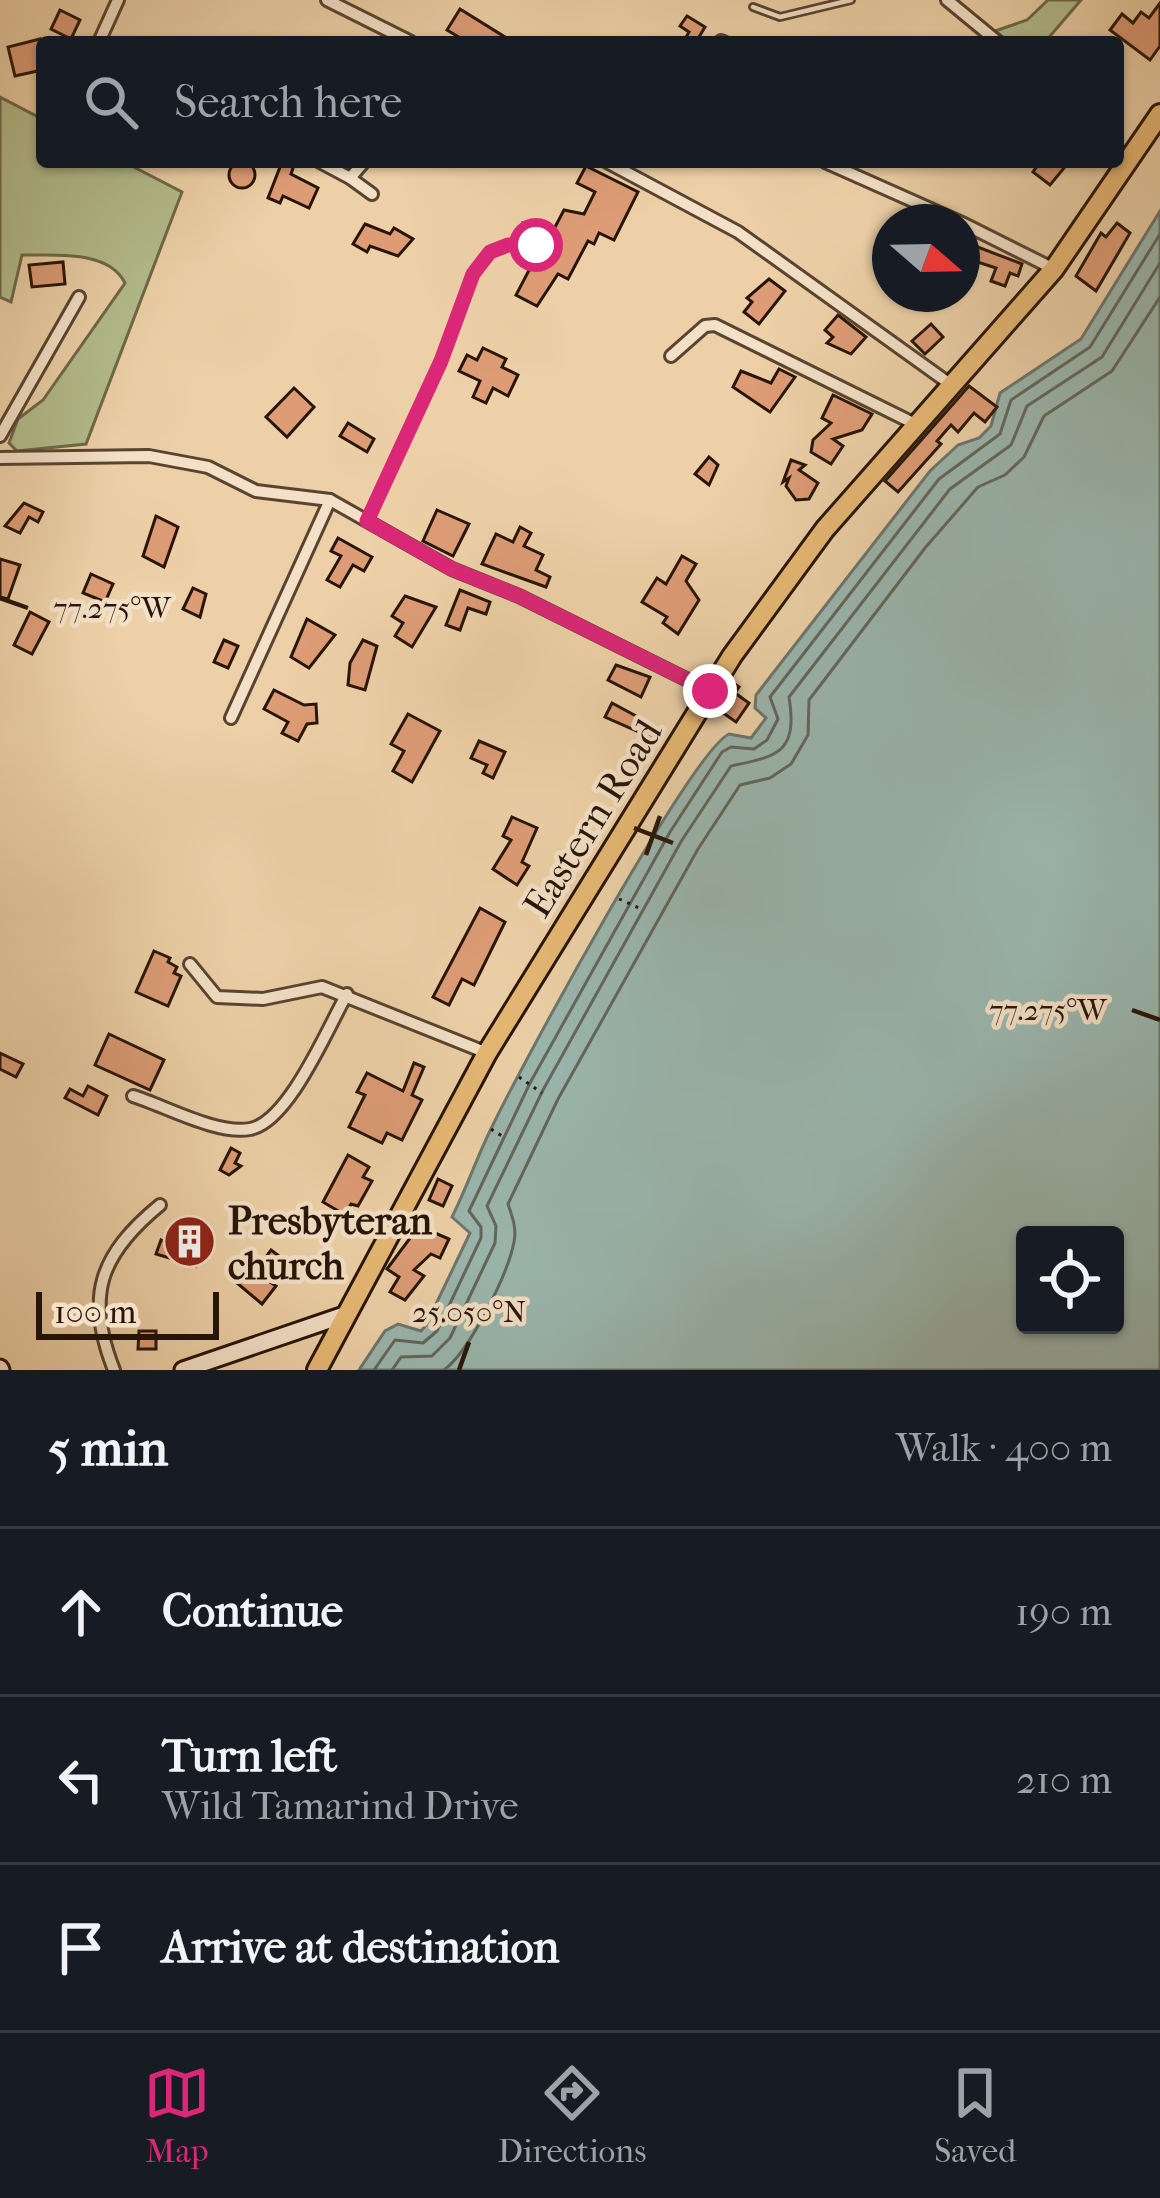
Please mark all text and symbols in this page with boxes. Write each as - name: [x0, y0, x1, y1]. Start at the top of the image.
- search box: [36, 36, 1124, 168]
- icon: search: [78, 69, 144, 135]
- text: Search here: [174, 76, 402, 129]
- north arrow: [872, 204, 980, 312]
- route start: [509, 218, 563, 272]
- text: 77.275°W: [53, 591, 172, 626]
- route end: [683, 664, 737, 718]
- street label: Eastern Road: [514, 711, 672, 926]
- text: 77.275°W: [989, 993, 1108, 1028]
- place label: Presbyteran church: [228, 1198, 432, 1289]
- building icon: Presbyteran church: [161, 1214, 217, 1270]
- map controls: [1016, 1226, 1124, 1334]
- button: locate: [1016, 1226, 1124, 1334]
- scale bar: [36, 1286, 219, 1339]
- text: 100 m: [54, 1293, 137, 1332]
- text: 25.050°N: [412, 1295, 526, 1330]
- text: 5 min: [48, 1418, 168, 1478]
- text: Walk · 400 m: [896, 1425, 1112, 1471]
- icon: ahead: [48, 1579, 114, 1645]
- text: Continue: [162, 1585, 343, 1638]
- text: 190 m: [1015, 1589, 1112, 1635]
- text: Turn left: [162, 1730, 337, 1783]
- icon: left: [48, 1747, 114, 1813]
- text: 210 m: [1016, 1757, 1112, 1803]
- text: Wild Tamarind Drive: [162, 1783, 519, 1829]
- icon: arrive: [48, 1915, 114, 1981]
- text: Arrive at destination: [162, 1921, 559, 1974]
- tab: Map: [144, 2060, 210, 2171]
- tab: Directions: [498, 2060, 646, 2171]
- tab: Saved: [934, 2060, 1016, 2171]

